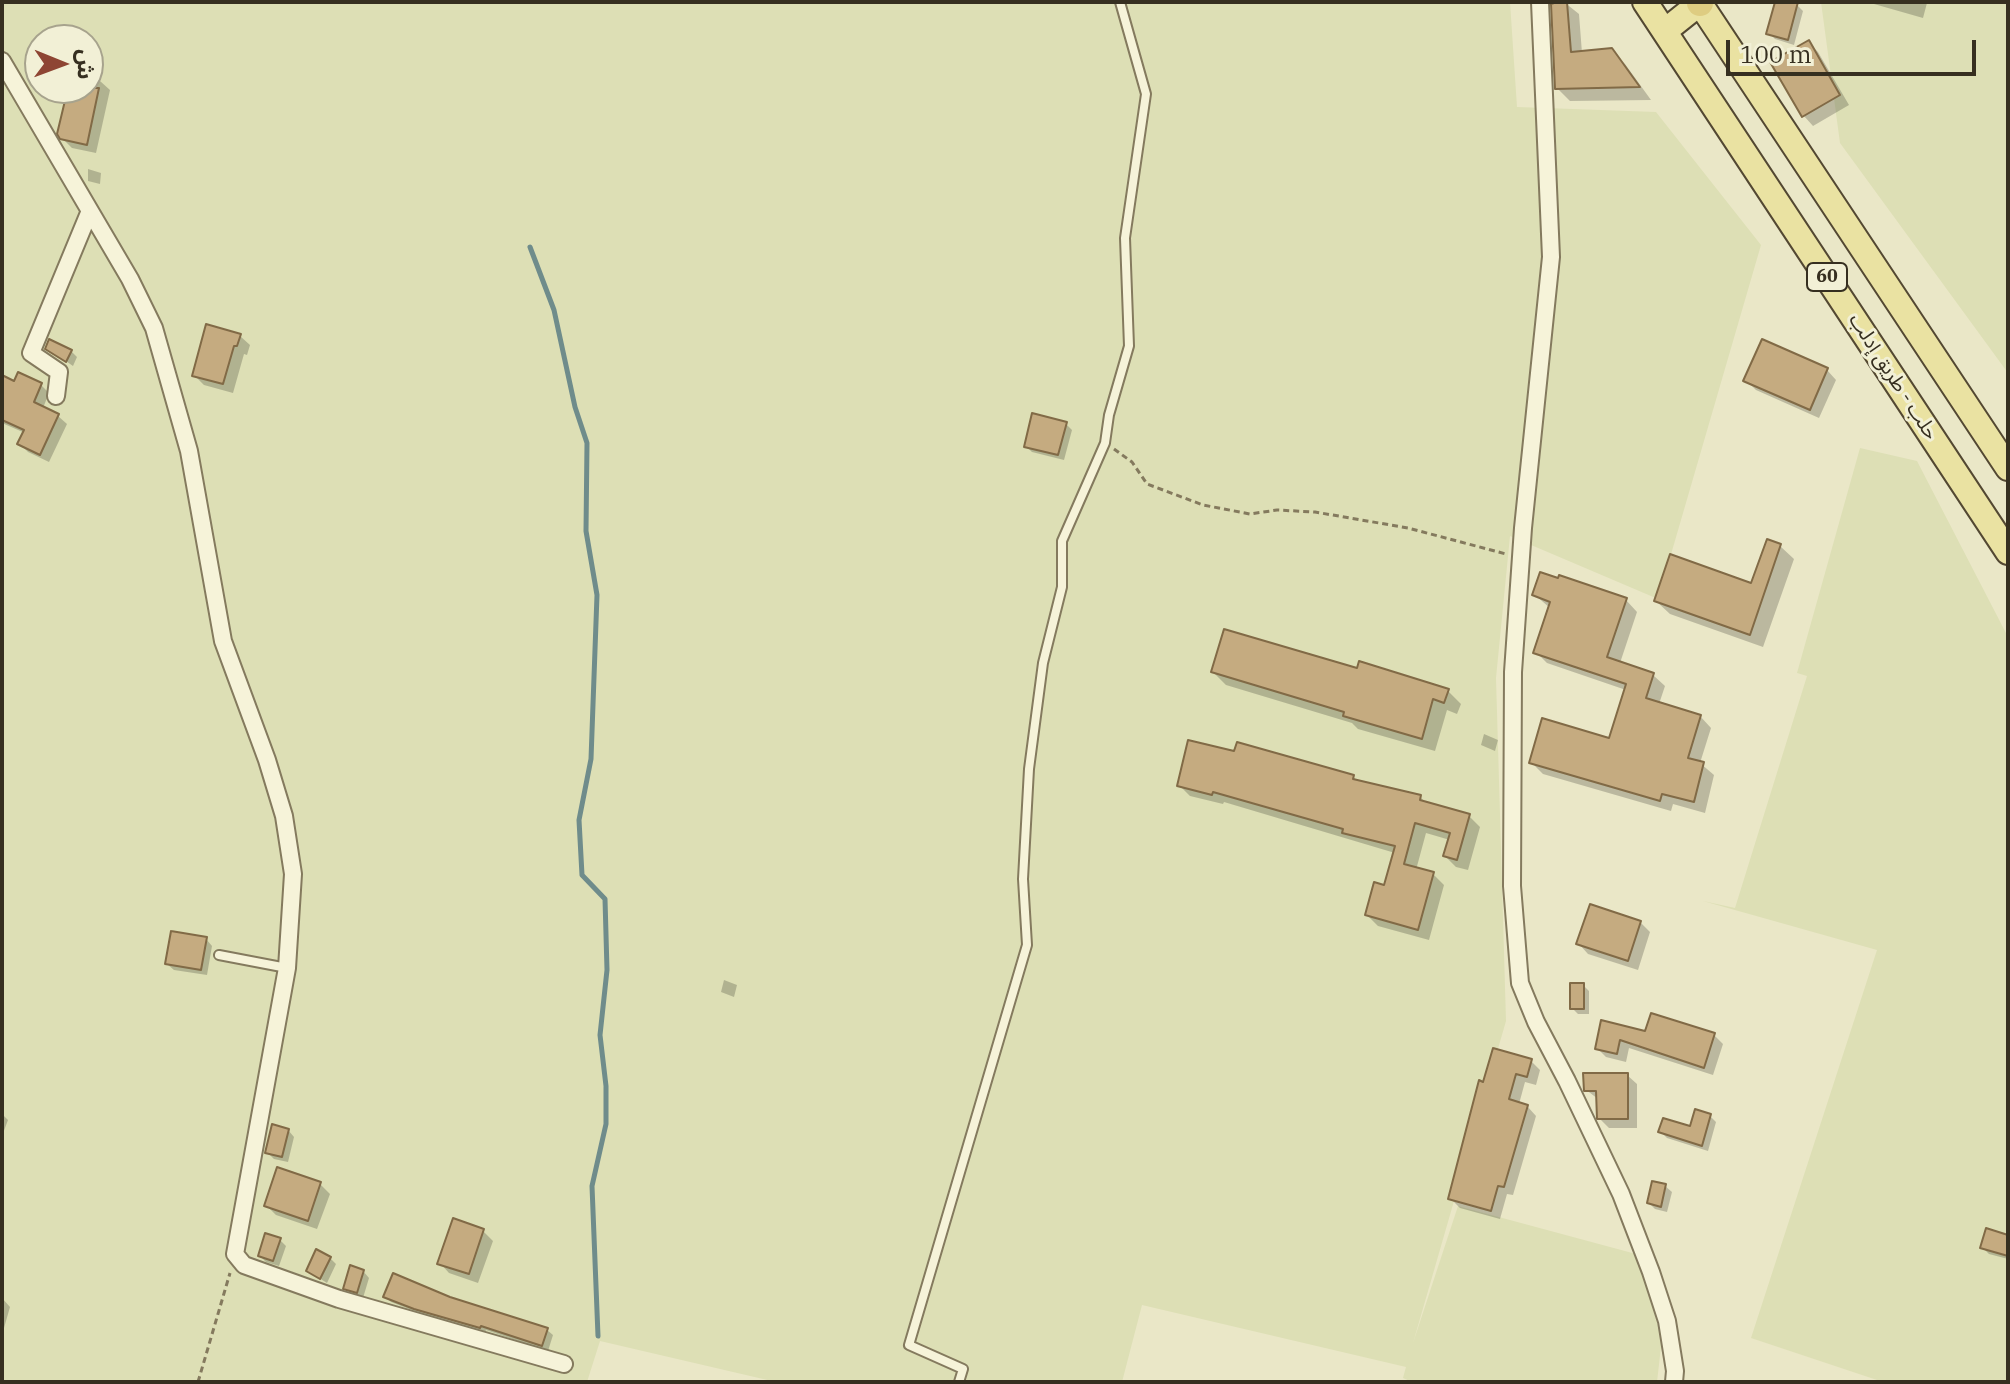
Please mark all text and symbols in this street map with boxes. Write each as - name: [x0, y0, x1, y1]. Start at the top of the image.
- north arrow: [24, 24, 104, 104]
- scale bar: [1730, 24, 1980, 74]
- text: 100 m: [1740, 38, 1812, 70]
- text: ش: [72, 49, 101, 80]
- road number: 60: [1807, 263, 1847, 291]
- street label: حلب - طريق إدلب: [1843, 309, 1943, 445]

